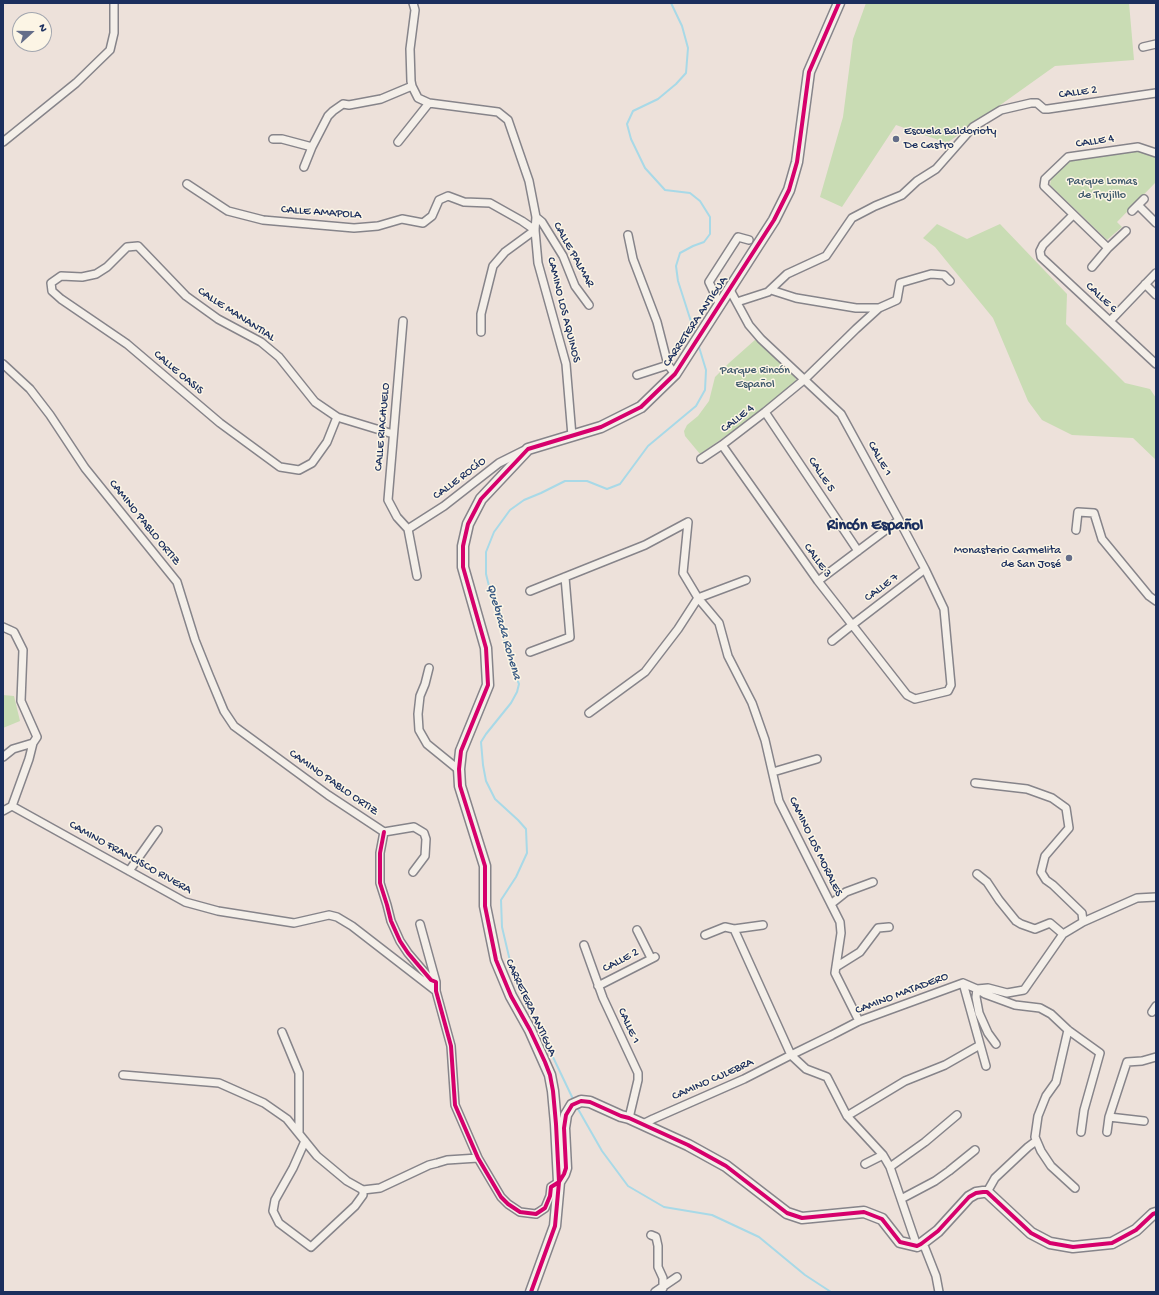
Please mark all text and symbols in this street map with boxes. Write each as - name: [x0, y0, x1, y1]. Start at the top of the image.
- north arrow: [12, 12, 52, 52]
- text: N: [35, 23, 49, 34]
- street label: CALLE 2: [1058, 83, 1098, 103]
- place label: Escuela Baldorioty De Castro: [904, 125, 997, 153]
- street label: CALLE 4: [1075, 132, 1115, 152]
- marker: Escuela Baldorioty De Castro: [891, 134, 901, 144]
- park label: Parque Lomas de Trujillo: [1067, 175, 1137, 203]
- street label: CALLE AMAPOLA: [280, 203, 362, 223]
- street label: CALLE PALMAR: [549, 220, 597, 290]
- street label: CAMINO LOS AQUINOS: [543, 256, 583, 364]
- street label: CARRETERA ANTIGUA: [660, 274, 732, 370]
- street label: CALLE 6: [1082, 280, 1120, 316]
- street label: CALLE MANANTIAL: [194, 285, 278, 345]
- street label: CALLE OASIS: [150, 348, 206, 398]
- park label: Parque Rincón Español: [720, 364, 790, 392]
- street label: CALLE RIACHUELO: [372, 382, 394, 472]
- street label: CALLE 4: [718, 402, 758, 436]
- street label: CALLE 1: [864, 439, 894, 479]
- street label: CALLE ROCÍO: [431, 454, 489, 504]
- street label: CALLE 5: [804, 455, 838, 495]
- street label: CAMINO PABLO ORTIZ: [105, 477, 183, 569]
- district label: Rincón Español: [827, 517, 923, 537]
- street label: CALLE 3: [800, 541, 834, 581]
- place label: Monasterio Carmelita de San José: [954, 544, 1061, 572]
- marker: Monasterio Carmelita de San José: [1064, 553, 1074, 563]
- street label: CALLE 7: [862, 571, 902, 605]
- water label: Quebrada Rohena: [482, 582, 524, 682]
- street label: CAMINO PABLO ORTIZ: [286, 747, 380, 819]
- street label: CAMINO LOS MORALES: [785, 795, 845, 899]
- street label: CAMINO FRANCISCO RIVERA: [66, 818, 194, 898]
- street label: CALLE 2: [601, 946, 641, 976]
- street label: CARRETERA ANTIGUA: [501, 957, 559, 1059]
- street label: CAMINO MATADERO: [853, 970, 951, 1018]
- street label: CALLE 1: [614, 1006, 642, 1046]
- street label: CAMINO CULEBRA: [670, 1056, 756, 1104]

